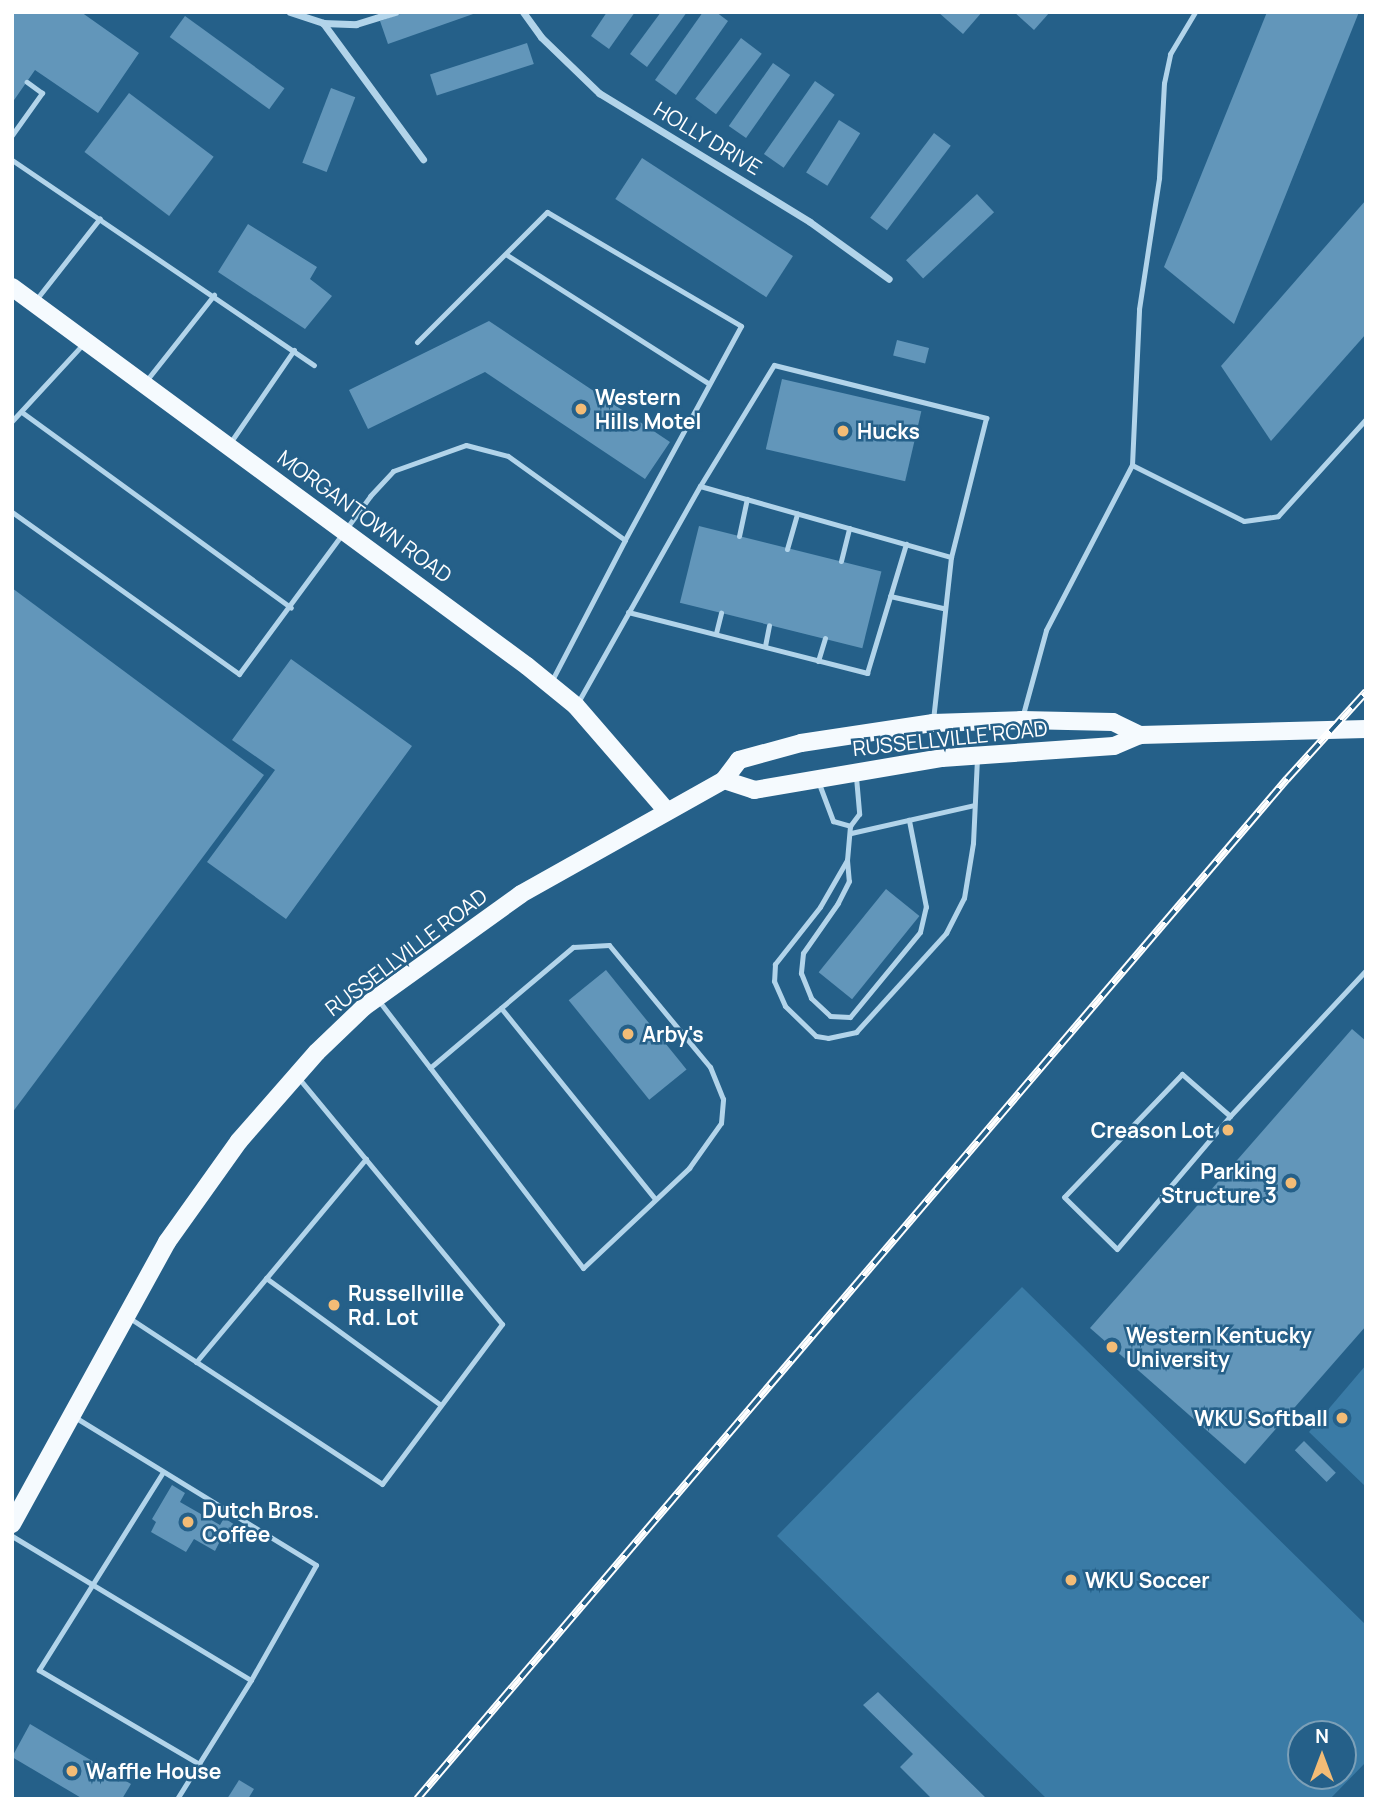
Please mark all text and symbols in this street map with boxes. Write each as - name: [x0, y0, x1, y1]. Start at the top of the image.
- street label: HOLLY DRIVE: [649, 96, 767, 180]
- place label: Western Hills Motel: [595, 384, 701, 434]
- marker: Western Hills Motel: [573, 401, 589, 417]
- place label: Hucks: [857, 418, 920, 444]
- marker: Hucks: [835, 423, 851, 439]
- street label: MORGANTOWN ROAD: [273, 444, 457, 588]
- street label: RUSSELLVILLE ROAD: [851, 715, 1049, 761]
- street label: RUSSELLVILLE ROAD: [320, 883, 492, 1021]
- place label: Arby's: [642, 1021, 704, 1047]
- marker: Arby's: [620, 1026, 636, 1042]
- place label: Creason Lot: [1091, 1117, 1214, 1143]
- marker: Creason Lot: [1220, 1122, 1236, 1138]
- place label: Parking Structure 3: [1161, 1158, 1277, 1208]
- marker: Parking Structure 3: [1283, 1175, 1299, 1191]
- place label: Russellville Rd. Lot: [348, 1280, 464, 1330]
- marker: Russellville Rd. Lot: [326, 1297, 342, 1313]
- place label: Western Kentucky University: [1126, 1322, 1312, 1372]
- marker: Western Kentucky University: [1104, 1339, 1120, 1355]
- place label: WKU Softball: [1194, 1405, 1328, 1431]
- marker: WKU Softball: [1334, 1410, 1350, 1426]
- place label: Dutch Bros. Coffee: [202, 1497, 320, 1547]
- marker: Dutch Bros. Coffee: [180, 1514, 196, 1530]
- place label: WKU Soccer: [1085, 1567, 1210, 1593]
- marker: WKU Soccer: [1063, 1572, 1079, 1588]
- north arrow: [1287, 1720, 1357, 1790]
- text: N: [1315, 1723, 1329, 1749]
- place label: Waffle House: [86, 1758, 221, 1784]
- marker: Waffle House: [64, 1763, 80, 1779]

